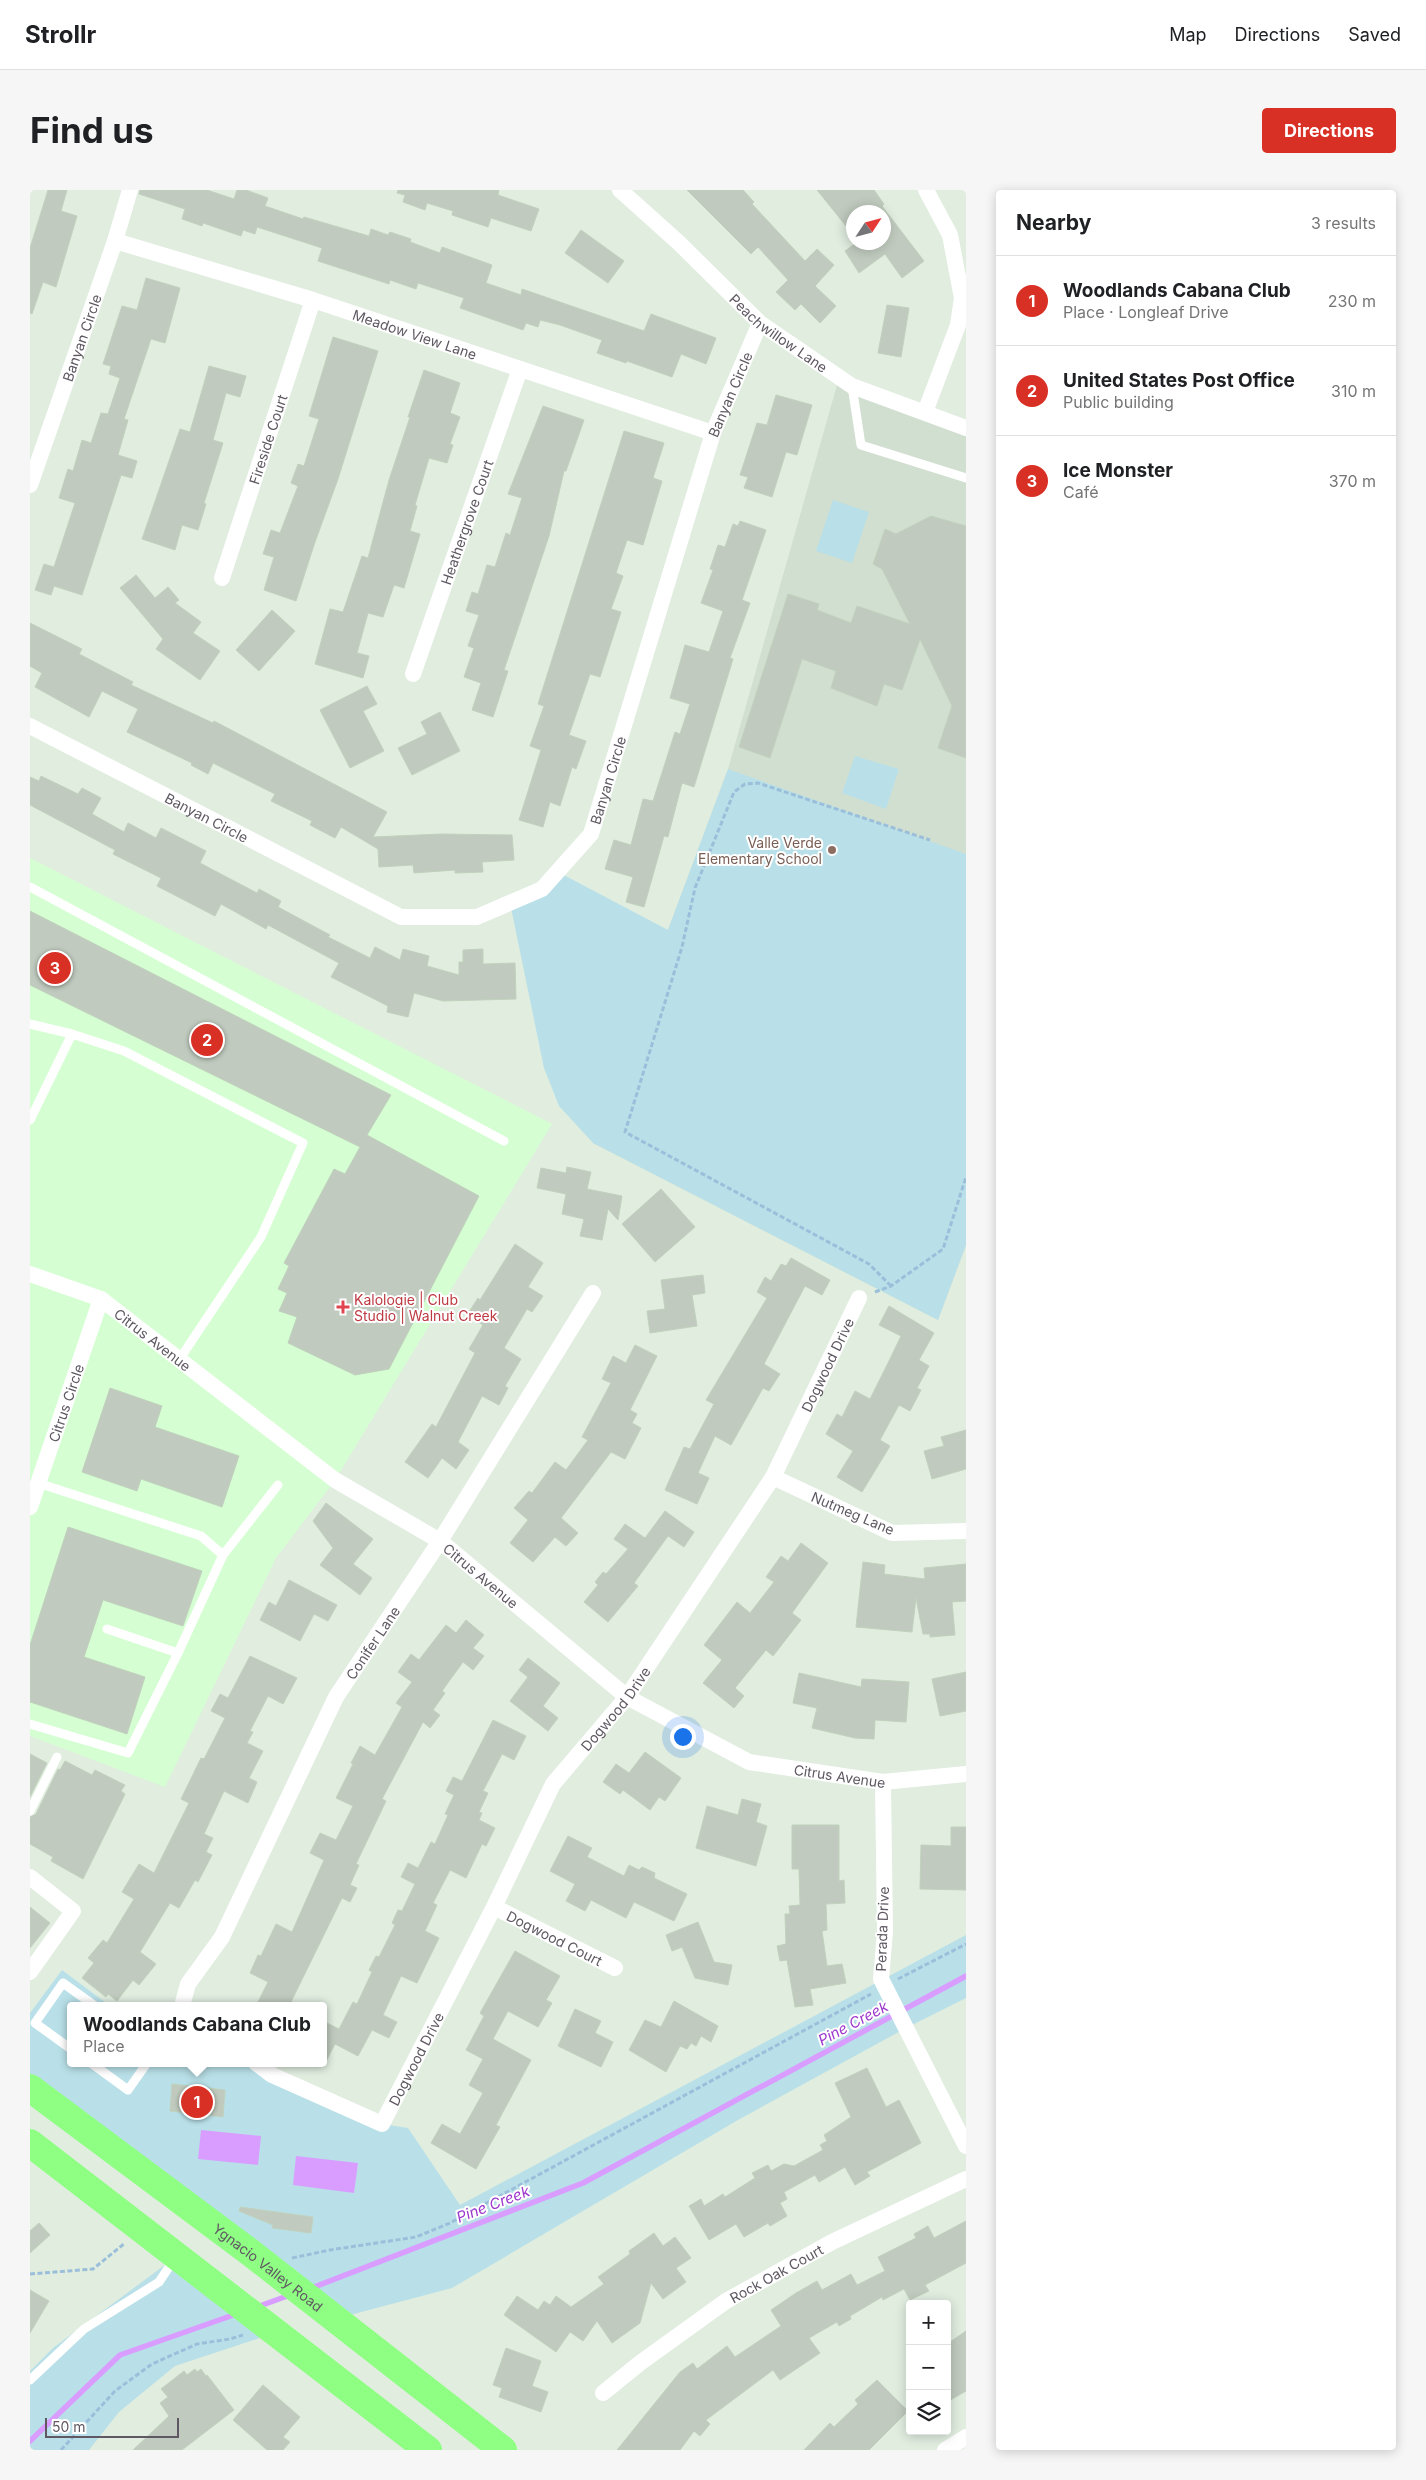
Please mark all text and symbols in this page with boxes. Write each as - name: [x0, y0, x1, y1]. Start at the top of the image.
- text: Strollr: [25, 20, 96, 49]
- text: Map: [1169, 24, 1207, 45]
- text: Directions: [1235, 24, 1320, 45]
- text: Saved: [1348, 24, 1401, 45]
- button: Directions: [1262, 108, 1396, 153]
- text: Find us: [30, 109, 154, 151]
- north arrow: [846, 205, 891, 250]
- text: Nearby: [1016, 210, 1091, 235]
- text: 3 results: [1311, 213, 1376, 233]
- text: Woodlands Cabana Club: [1063, 279, 1291, 302]
- street label: Peachwillow Lane: [727, 290, 831, 375]
- text: 1: [1029, 291, 1035, 311]
- text: 230 m: [1328, 291, 1376, 311]
- street label: Banyan Circle: [58, 292, 104, 384]
- text: Place · Longleaf Drive: [1063, 302, 1229, 322]
- street label: Meadow View Lane: [351, 305, 479, 362]
- street label: Banyan Circle: [704, 349, 755, 440]
- text: United States Post Office: [1063, 369, 1295, 392]
- text: 2: [1027, 381, 1037, 401]
- text: 310 m: [1331, 381, 1376, 401]
- street label: Fireside Court: [245, 392, 290, 486]
- text: Public building: [1063, 392, 1174, 412]
- street label: Heathergrove Court: [437, 457, 496, 587]
- text: Ice Monster: [1063, 459, 1173, 482]
- text: 3: [1027, 471, 1037, 491]
- text: 370 m: [1329, 471, 1376, 491]
- text: Café: [1063, 482, 1098, 502]
- street label: Banyan Circle: [586, 734, 629, 826]
- street label: Banyan Circle: [162, 789, 251, 846]
- place label: Valle Verde Elementary School: [698, 834, 822, 867]
- marker: Valle Verde Elementary School: [826, 844, 838, 856]
- pin: 3: [39, 949, 71, 987]
- pin: 2: [191, 1021, 223, 1059]
- place label: Kalologie | Club Studio | Walnut Creek: [354, 1291, 498, 1324]
- marker: Kalologie | Club Studio | Walnut Creek: [336, 1300, 350, 1314]
- street label: Citrus Avenue: [111, 1304, 195, 1374]
- street label: Dogwood Drive: [797, 1315, 857, 1414]
- street label: Citrus Circle: [44, 1362, 87, 1444]
- street label: Nutmeg Lane: [809, 1488, 897, 1538]
- street label: Citrus Avenue: [440, 1539, 522, 1611]
- street label: Conifer Lane: [342, 1603, 403, 1682]
- street label: Dogwood Drive: [577, 1663, 653, 1754]
- your location: [670, 1724, 696, 1750]
- street label: Citrus Avenue: [793, 1760, 887, 1791]
- street label: Perada Drive: [872, 1886, 892, 1972]
- street label: Dogwood Court: [504, 1906, 606, 1969]
- water label: Pine Creek: [815, 1996, 892, 2049]
- popup: [67, 2002, 327, 2067]
- street label: Dogwood Drive: [385, 2009, 447, 2108]
- text: Woodlands Cabana Club: [83, 2013, 311, 2036]
- text: Place: [83, 2036, 125, 2056]
- pin: 1: [181, 2083, 213, 2121]
- water label: Pine Creek: [454, 2181, 533, 2227]
- street label: Ygnacio Valley Road: [210, 2219, 327, 2315]
- street label: Rock Oak Court: [727, 2240, 826, 2306]
- map controls: [906, 2300, 951, 2435]
- button: +: [906, 2300, 951, 2345]
- button: −: [906, 2345, 951, 2390]
- button: layers: [906, 2390, 951, 2435]
- scale bar: [45, 2415, 179, 2438]
- text: 50 m: [52, 2418, 86, 2435]

